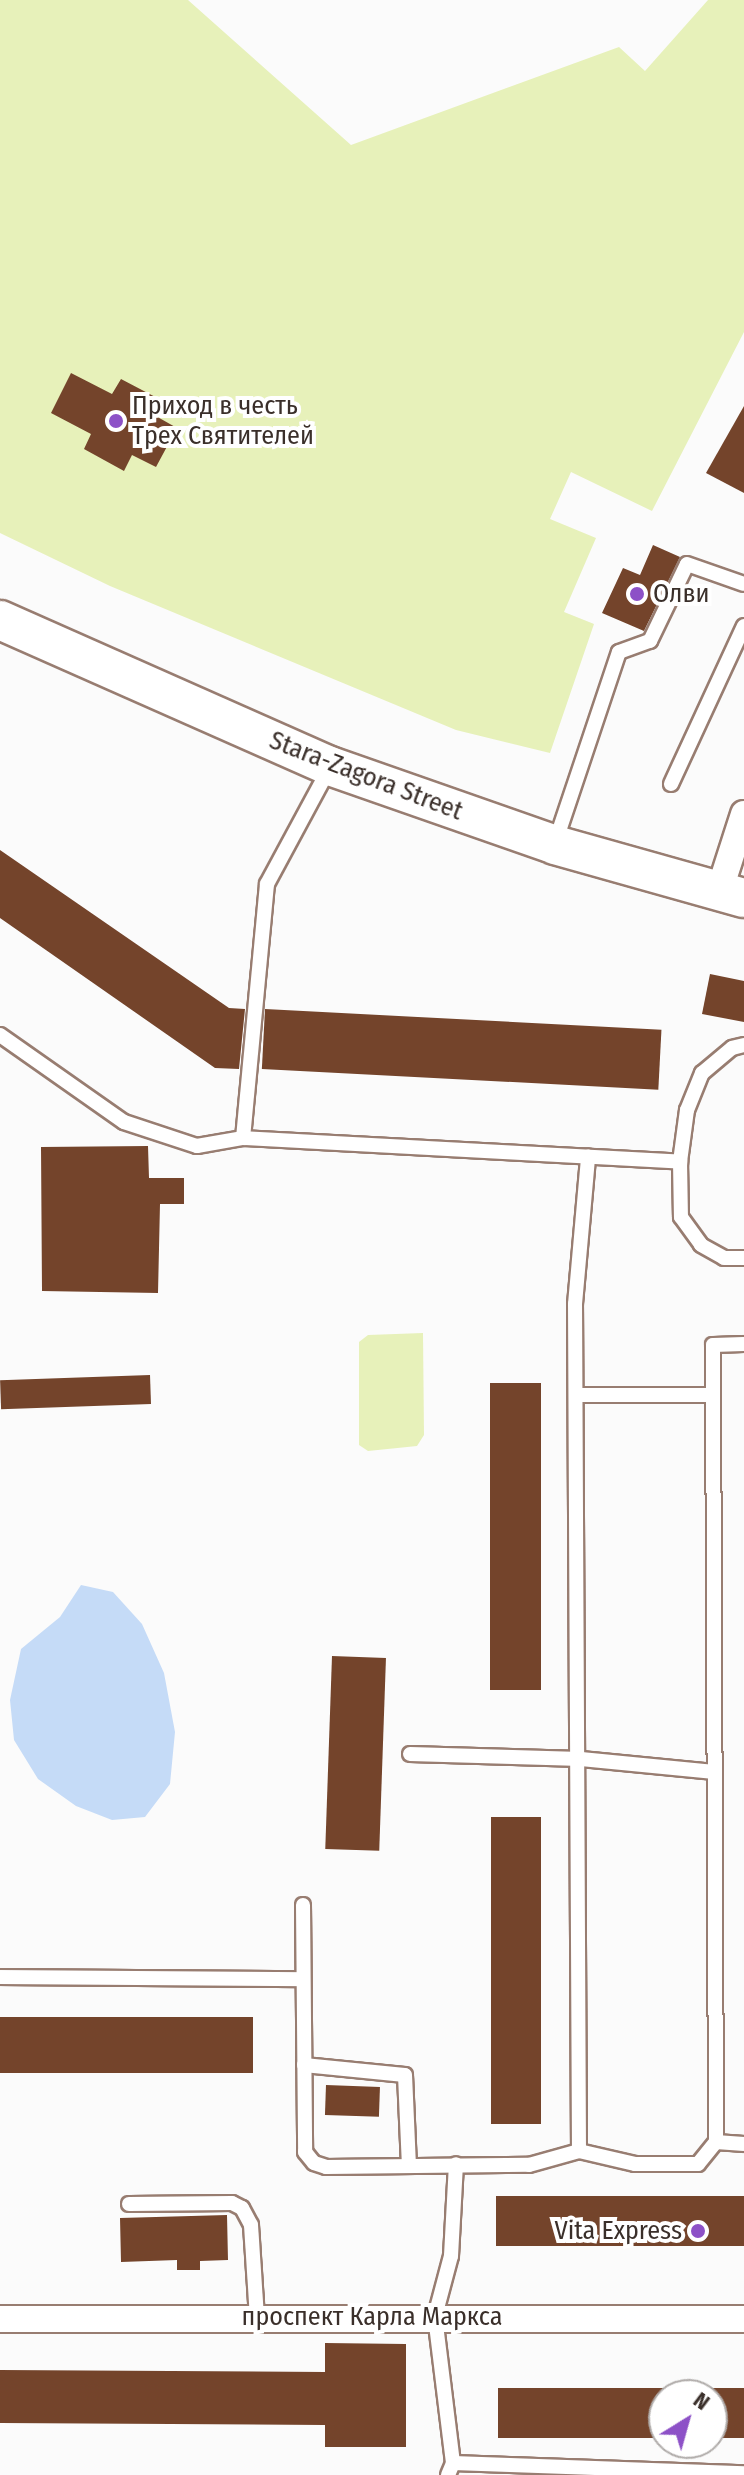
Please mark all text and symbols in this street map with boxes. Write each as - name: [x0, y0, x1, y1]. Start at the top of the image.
- place label: Приход в честь Трех Святителей: [132, 390, 314, 452]
- marker: Приход в честь Трех Святителей: [107, 412, 125, 430]
- place label: Олви: [653, 578, 709, 610]
- marker: Олви: [628, 585, 646, 603]
- street label: Stara-Zagora Street: [265, 725, 467, 827]
- place label: Vita Express: [554, 2215, 682, 2247]
- marker: Vita Express: [689, 2222, 707, 2240]
- street label: проспект Карла Маркса: [242, 2301, 502, 2333]
- north arrow: [648, 2379, 728, 2459]
- text: N: [688, 2386, 715, 2416]

